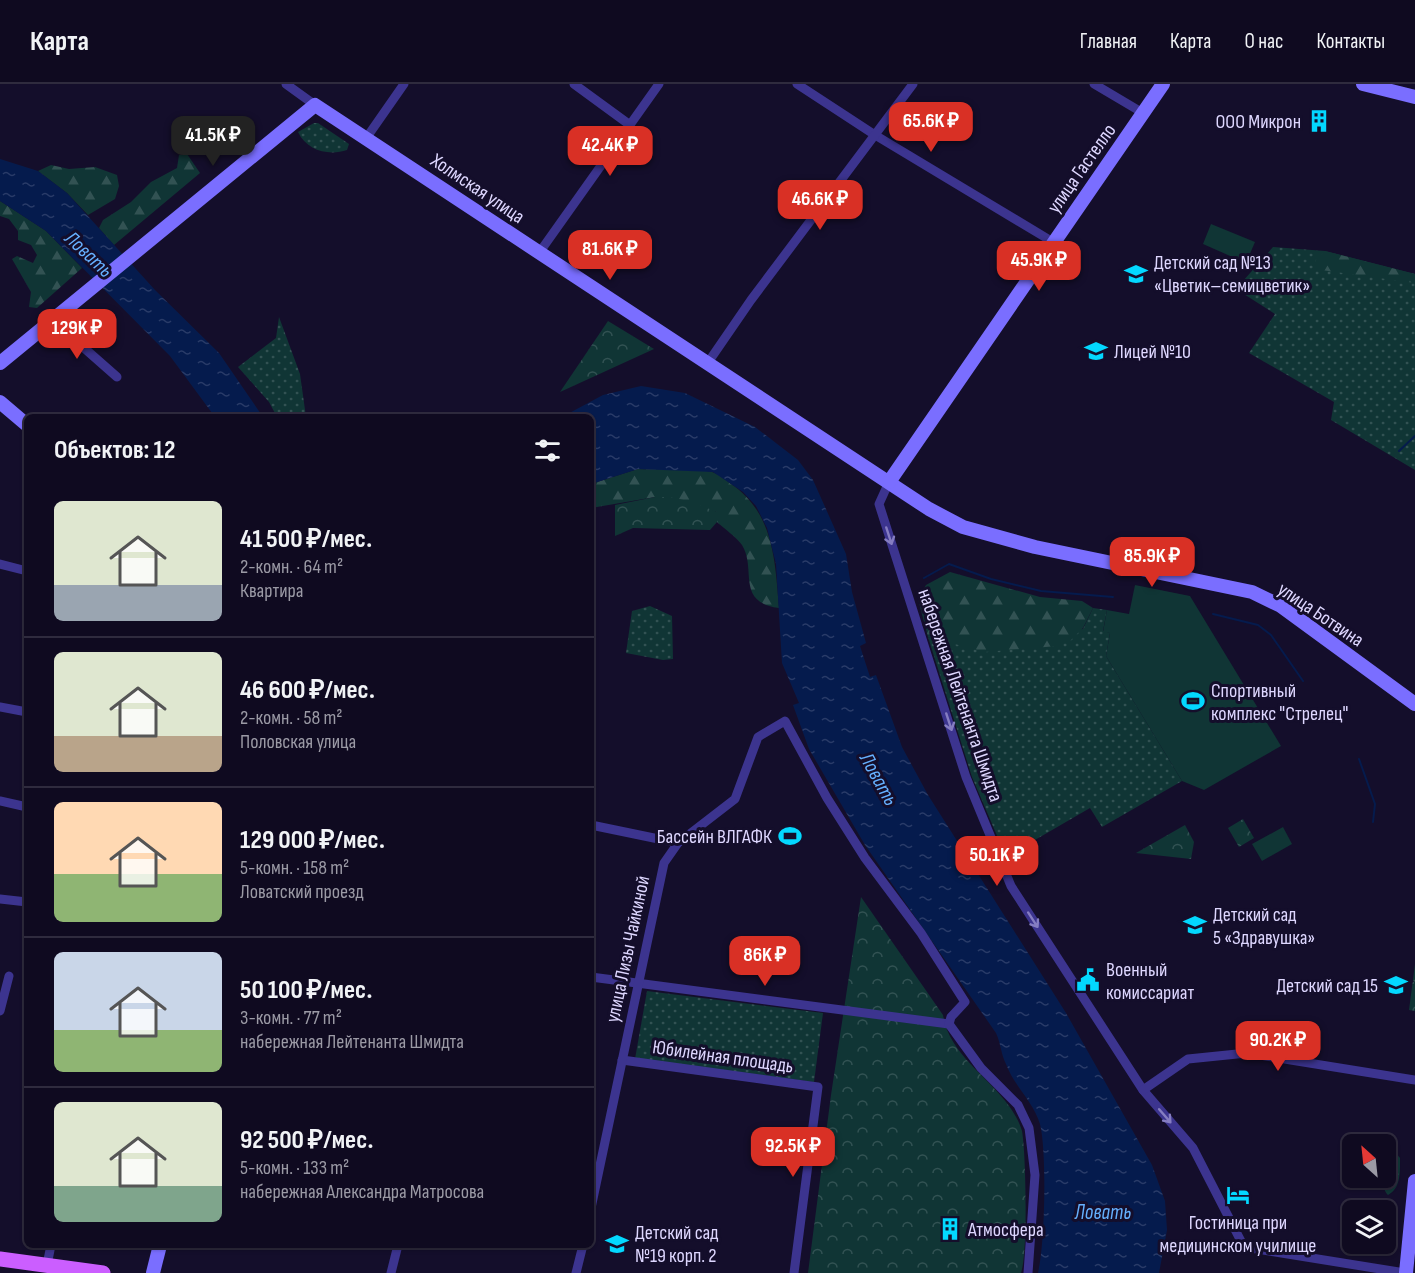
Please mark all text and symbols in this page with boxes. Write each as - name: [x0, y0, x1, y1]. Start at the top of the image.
- text: Карта: [30, 25, 89, 58]
- text: Главная: [1080, 29, 1137, 54]
- text: Карта: [1170, 29, 1211, 54]
- text: О нас: [1244, 29, 1283, 54]
- text: Контакты: [1316, 29, 1385, 54]
- pin: 65.6K ₽: [876, 102, 986, 153]
- building icon: ООО Микрон: [1306, 108, 1332, 134]
- text: 65.6K ₽: [903, 109, 959, 133]
- place label: ООО Микрон: [1216, 110, 1301, 134]
- pin: 41.5K ₽: [158, 116, 268, 167]
- street label: улица Гастелло: [1042, 119, 1121, 218]
- text: 41.5K ₽: [185, 123, 241, 147]
- pin: 42.4K ₽: [555, 126, 665, 177]
- text: 42.4K ₽: [582, 133, 638, 157]
- street label: Холмская улица: [425, 148, 529, 229]
- pin: 46.6K ₽: [765, 180, 875, 231]
- text: 46.6K ₽: [792, 187, 848, 211]
- water label: Ловать: [59, 225, 118, 283]
- pin: 81.6K ₽: [555, 230, 665, 281]
- text: 81.6K ₽: [582, 237, 638, 261]
- pin: 45.9K ₽: [984, 241, 1094, 292]
- text: 45.9K ₽: [1011, 248, 1067, 272]
- place label: Детский сад №13 «Цветик–семицветик»: [1154, 251, 1310, 298]
- school or university icon: Детский сад №13 «Цветик–семицветик»: [1123, 261, 1149, 287]
- pin: 129K ₽: [28, 309, 126, 360]
- text: 129K ₽: [52, 316, 102, 340]
- school or university icon: Лицей №10: [1083, 338, 1109, 364]
- place label: Лицей №10: [1114, 340, 1191, 364]
- icon: filters: [531, 434, 564, 467]
- text: Объектов: 12: [54, 435, 175, 466]
- text: 41 500 ₽/мес.: [240, 524, 372, 555]
- icon: home: [102, 525, 174, 597]
- one-way arrow: [884, 526, 895, 545]
- pin: 85.9K ₽: [1097, 537, 1207, 588]
- text: 85.9K ₽: [1124, 544, 1180, 568]
- text: 2-комн. · 64 m²: [240, 555, 343, 579]
- street label: улица Ботвина: [1273, 577, 1368, 652]
- text: Квартира: [240, 579, 304, 603]
- street label: набережная Лейтенанта Шмидта: [912, 586, 1008, 805]
- text: 46 600 ₽/мес.: [240, 675, 375, 706]
- icon: home: [102, 676, 174, 748]
- place label: Спортивный комплекс "Стрелец": [1211, 679, 1348, 726]
- sports icon: Спортивный комплекс "Стрелец": [1180, 688, 1206, 714]
- text: 2-комн. · 58 m²: [240, 706, 343, 730]
- one-way arrow: [944, 712, 955, 731]
- text: Половская улица: [240, 730, 356, 754]
- water label: Ловать: [853, 747, 903, 810]
- sports icon: Бассейн ВЛГАФК: [777, 823, 803, 849]
- text: 129 000 ₽/мес.: [240, 825, 385, 856]
- place label: Бассейн ВЛГАФК: [657, 825, 772, 849]
- icon: home: [102, 826, 174, 898]
- pin: 50.1K ₽: [942, 836, 1052, 887]
- text: 50.1K ₽: [969, 843, 1025, 867]
- text: 5-комн. · 158 m²: [240, 856, 349, 880]
- street label: улица Лизы Чайкиной: [601, 874, 655, 1025]
- text: Ловатский проезд: [240, 880, 363, 904]
- place label: Детский сад 5 «Здравушка»: [1213, 903, 1315, 950]
- one-way arrow: [1027, 911, 1039, 927]
- school or university icon: Детский сад 5 «Здравушка»: [1182, 912, 1208, 938]
- pin: 86K ₽: [723, 936, 807, 987]
- text: 86K ₽: [743, 943, 787, 967]
- place label: Военный комиссариат: [1106, 958, 1194, 1005]
- public building icon: Военный комиссариат: [1075, 967, 1101, 993]
- school or university icon: Детский сад 15: [1383, 972, 1409, 998]
- place label: Детский сад 15: [1276, 974, 1378, 998]
- text: 50 100 ₽/мес.: [240, 975, 372, 1006]
- icon: home: [102, 976, 174, 1048]
- text: 3-комн. · 77 m²: [240, 1006, 342, 1030]
- pin: 90.2K ₽: [1223, 1021, 1333, 1072]
- text: 90.2K ₽: [1250, 1028, 1306, 1052]
- text: набережная Лейтенанта Шмидта: [240, 1030, 464, 1054]
- street label: Юбилейная площадь: [651, 1035, 795, 1079]
- one-way arrow: [1159, 1108, 1172, 1124]
- text: 92 500 ₽/мес.: [240, 1125, 374, 1156]
- icon: home: [102, 1126, 174, 1198]
- pin: 92.5K ₽: [738, 1127, 848, 1178]
- text: 92.5K ₽: [765, 1134, 821, 1158]
- north arrow: [1342, 1134, 1396, 1188]
- map controls: [1342, 1134, 1396, 1254]
- text: 5-комн. · 133 m²: [240, 1156, 349, 1180]
- text: набережная Александра Матросова: [240, 1180, 484, 1204]
- hotel icon: Гостиница при медицинском училище: [1225, 1182, 1251, 1208]
- water label: Ловать: [1074, 1200, 1131, 1225]
- button: layers: [1342, 1200, 1396, 1254]
- place label: Гостиница при медицинском училище: [1160, 1211, 1316, 1258]
- building icon: Атмосфера: [937, 1216, 963, 1242]
- place label: Атмосфера: [967, 1218, 1044, 1242]
- place label: Детский сад №19 корп. 2: [635, 1221, 719, 1268]
- school or university icon: Детский сад №19 корп. 2: [604, 1231, 630, 1257]

